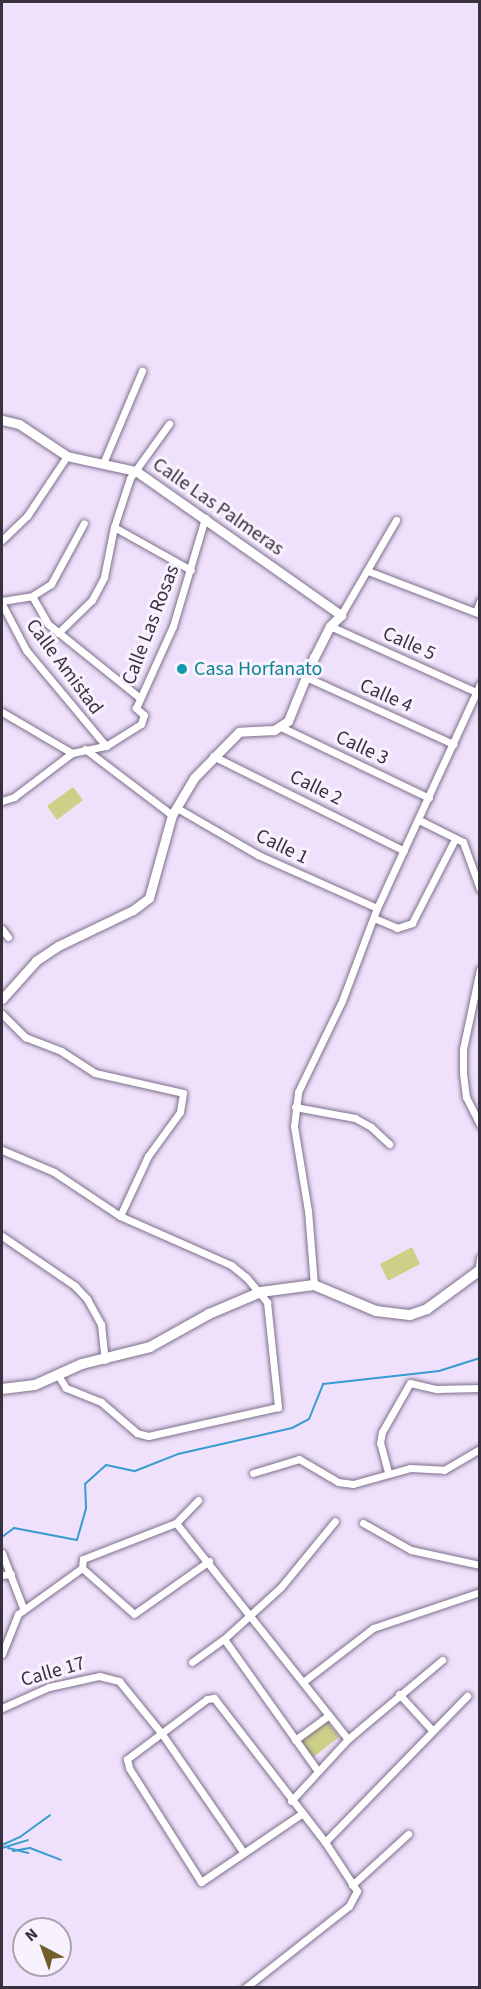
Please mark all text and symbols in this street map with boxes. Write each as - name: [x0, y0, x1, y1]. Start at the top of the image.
- street label: Calle Las Palmeras: [148, 453, 288, 561]
- street label: Calle Las Rosas: [117, 562, 185, 688]
- street label: Calle Amistad: [20, 614, 108, 720]
- street label: Calle 5: [379, 622, 439, 666]
- place label: Casa Horfanato: [194, 657, 322, 681]
- marker: Casa Horfanato: [175, 662, 189, 676]
- street label: Calle 4: [356, 674, 416, 718]
- street label: Calle 3: [332, 725, 392, 771]
- street label: Calle 2: [286, 765, 346, 811]
- street label: Calle 1: [252, 824, 312, 870]
- street label: Calle 17: [18, 1651, 88, 1693]
- north arrow: [12, 1917, 72, 1977]
- text: N: [20, 1923, 43, 1947]

